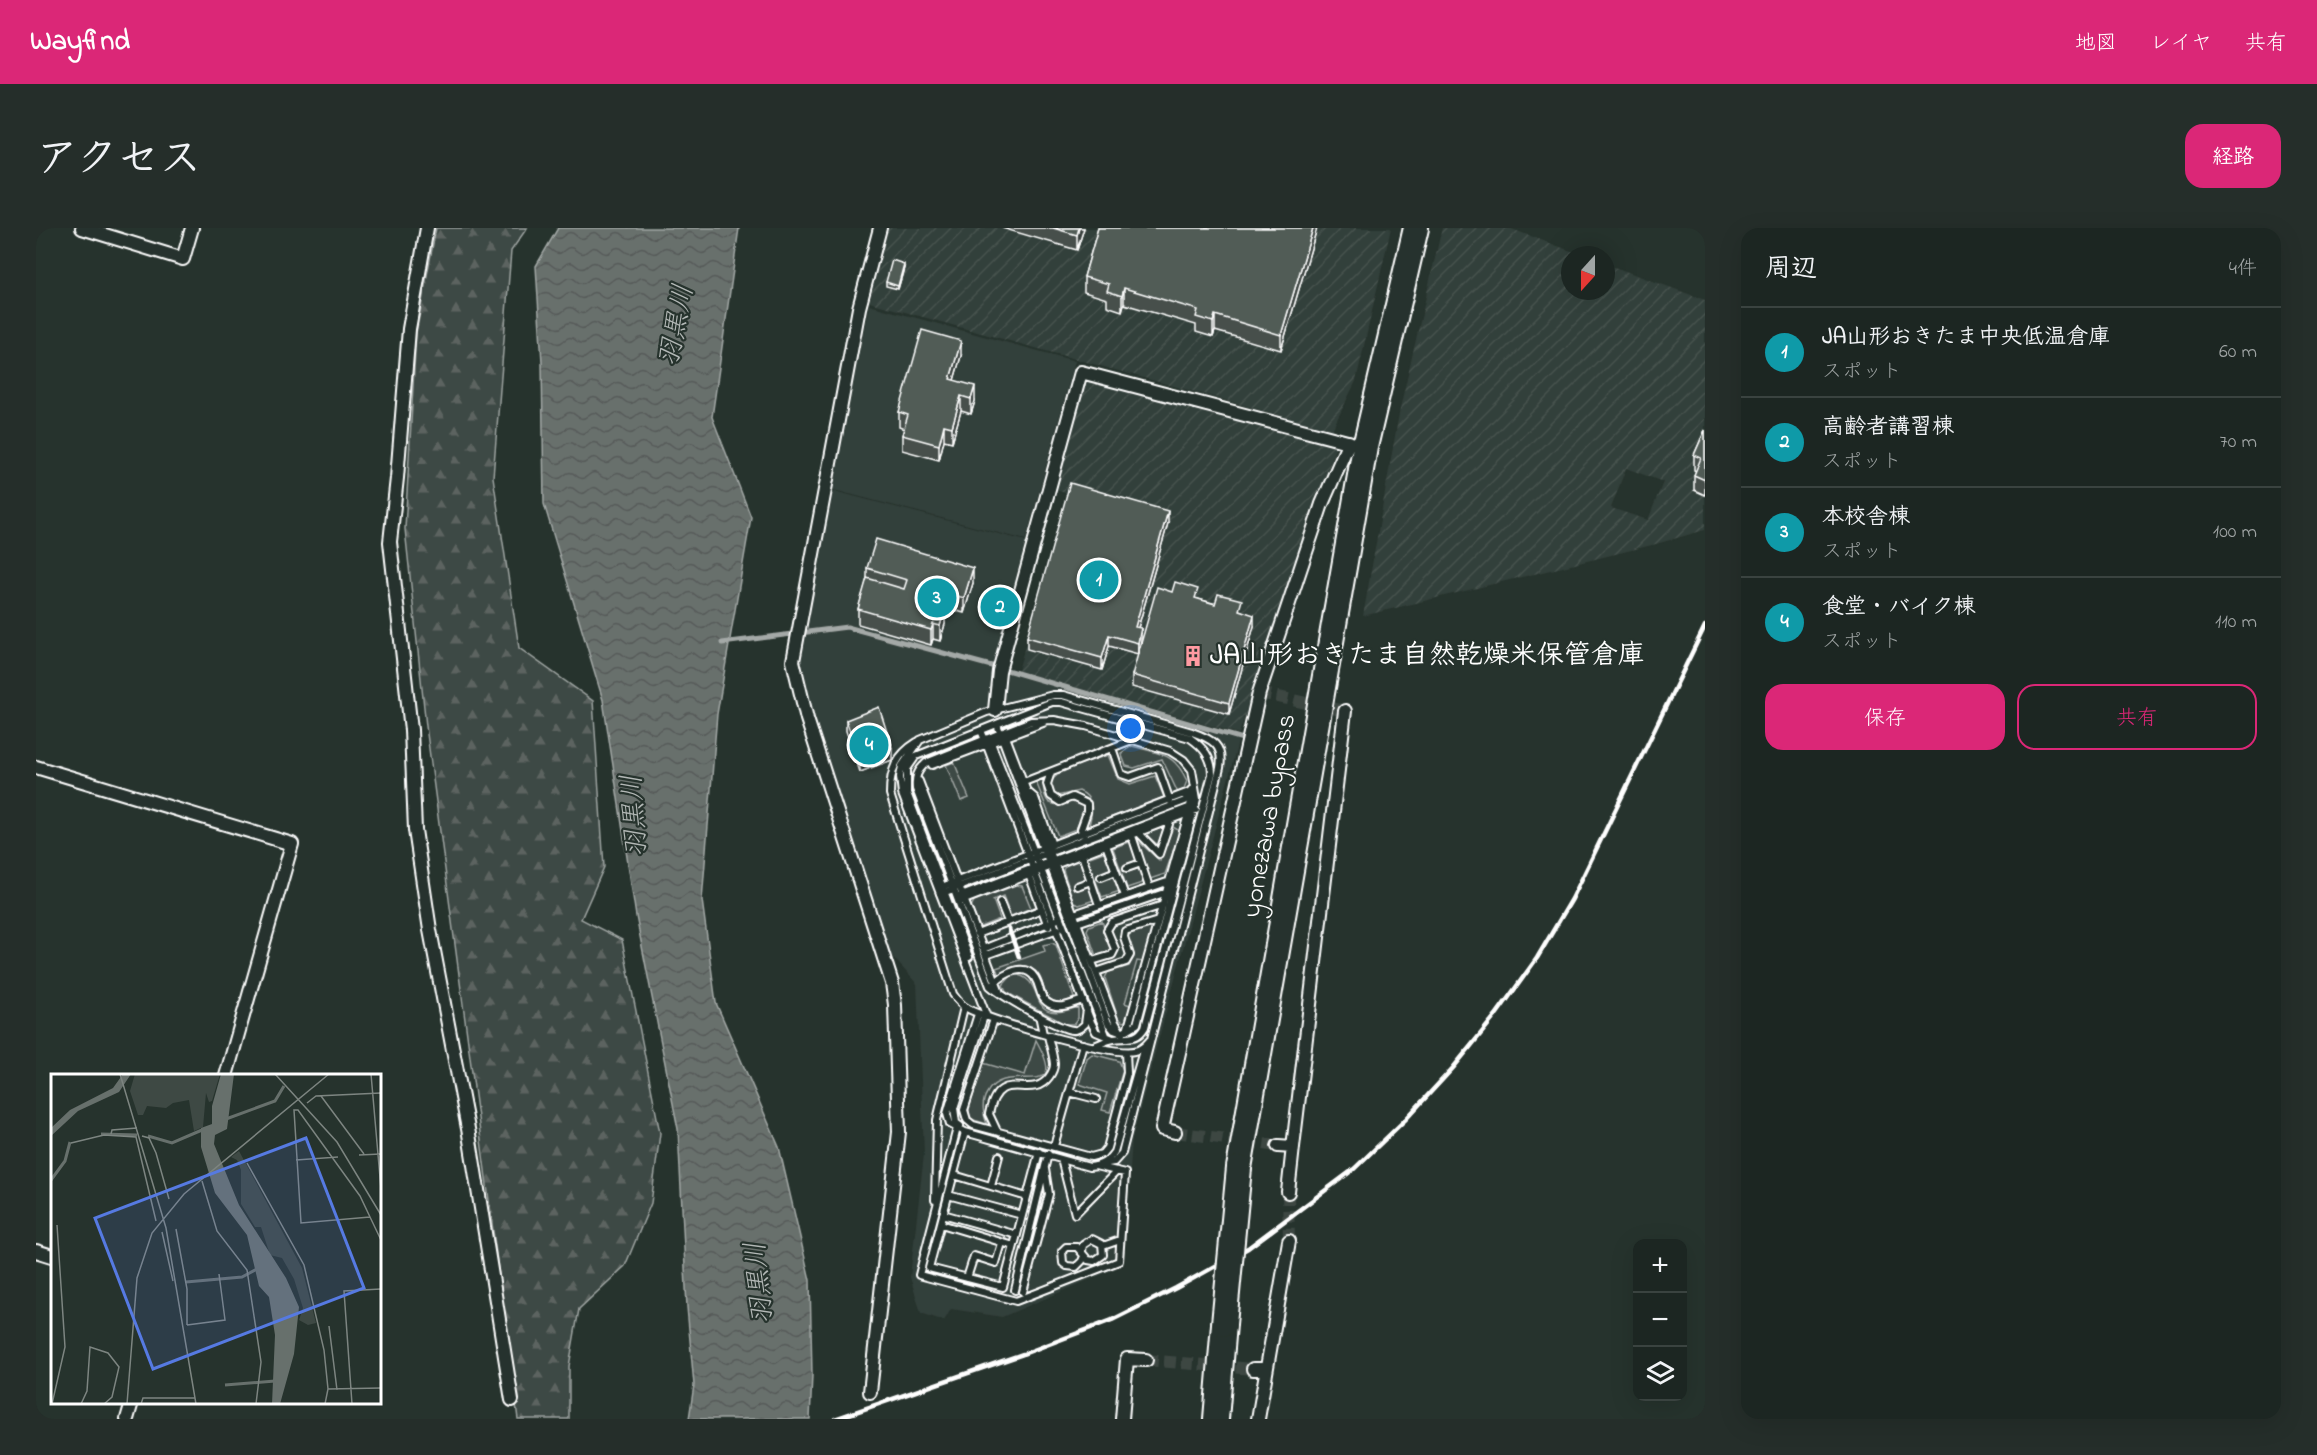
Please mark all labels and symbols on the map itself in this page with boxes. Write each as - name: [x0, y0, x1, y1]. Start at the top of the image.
- north arrow: [1561, 246, 1615, 300]
- water label: 羽黒川: [650, 281, 706, 371]
- pin: 1: [1080, 558, 1118, 602]
- pin: 3: [918, 576, 956, 620]
- pin: 2: [980, 584, 1020, 629]
- place label: JA山形おきたま自然乾燥米保管倉庫: [1210, 637, 1645, 676]
- building icon: JA山形おきたま自然乾燥米保管倉庫: [1181, 644, 1205, 668]
- street label: yonezawa bypass: [1233, 711, 1307, 921]
- your location: [1116, 714, 1145, 743]
- pin: 4: [850, 722, 888, 768]
- water label: 羽黒川: [613, 773, 659, 859]
- inset map: [51, 1074, 381, 1404]
- water label: 羽黒川: [736, 1239, 786, 1327]

